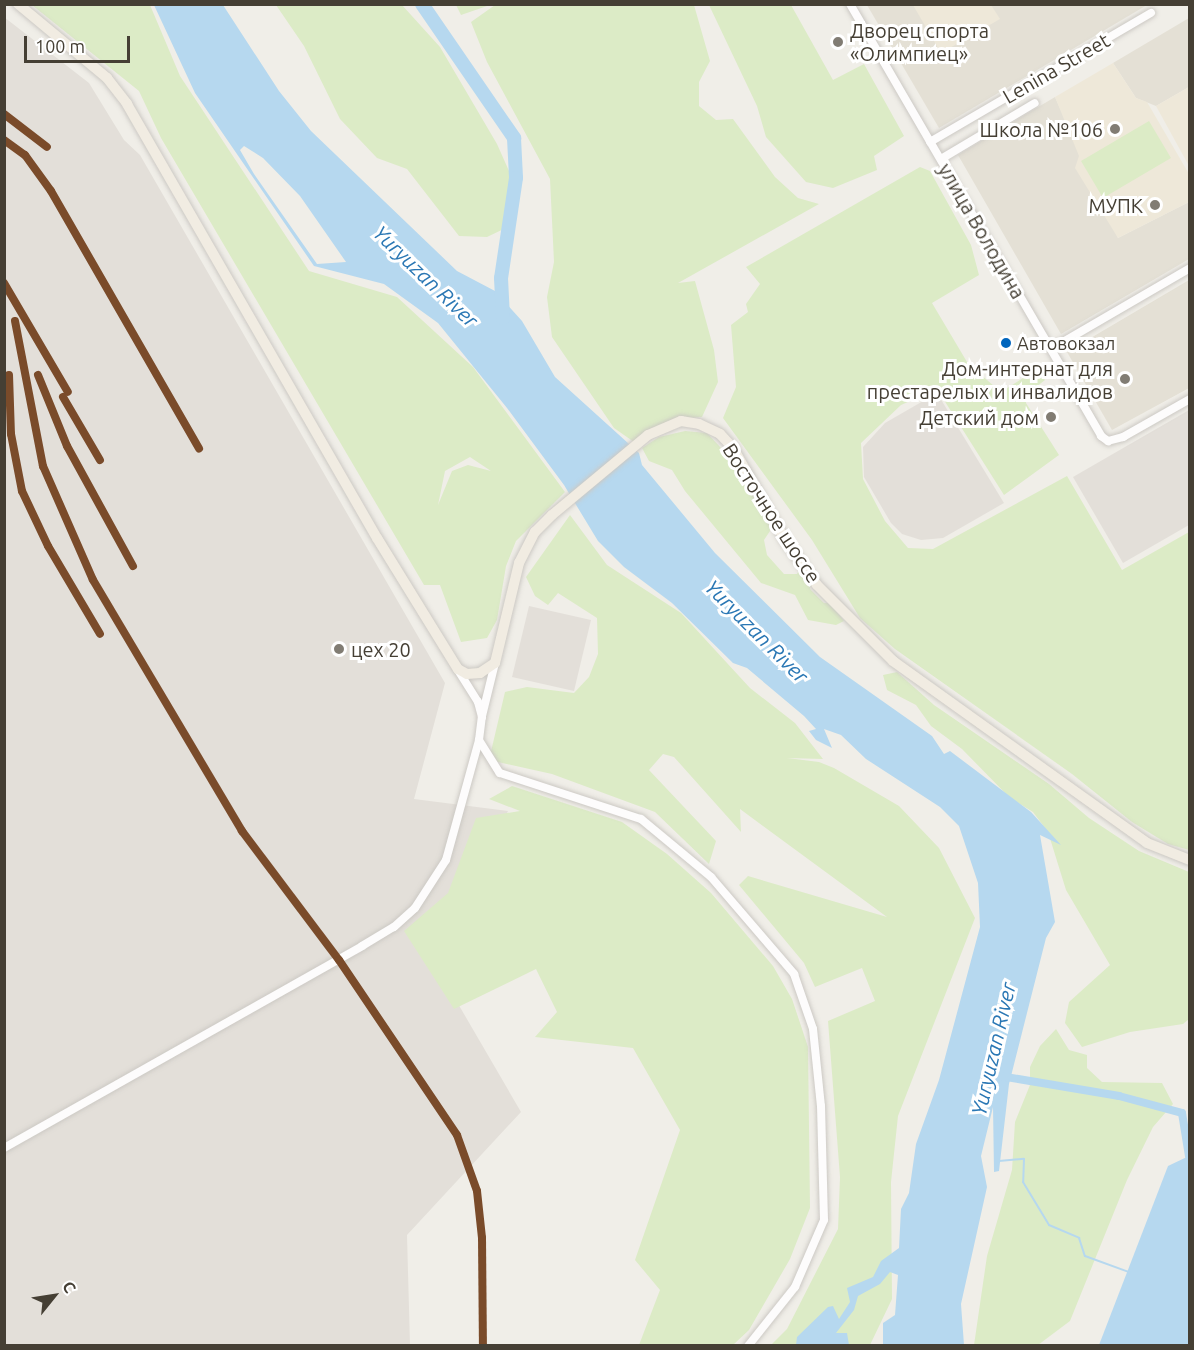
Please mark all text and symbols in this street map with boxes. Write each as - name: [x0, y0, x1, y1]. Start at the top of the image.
- place label: Дворец спорта «Олимпиец»: [850, 19, 989, 66]
- scale bar: [27, 24, 134, 62]
- street label: Lenina Street: [998, 28, 1114, 108]
- marker: Дворец спорта «Олимпиец»: [831, 35, 845, 49]
- text: 100 m: [35, 36, 85, 56]
- place label: Школа №106: [980, 117, 1103, 141]
- marker: Школа №106: [1108, 122, 1122, 136]
- street label: улица Володина: [933, 159, 1031, 303]
- place label: МУПК: [1089, 193, 1143, 217]
- marker: МУПК: [1148, 198, 1162, 212]
- water label: Yuryuzan River: [368, 220, 484, 332]
- place label: Автовокзал: [1017, 332, 1115, 354]
- marker: Автовокзал: [1000, 337, 1012, 349]
- place label: Дом-интернат для престарелых и инвалидов: [867, 356, 1113, 403]
- marker: Дом-интернат для престарелых и инвалидов: [1118, 372, 1132, 386]
- place label: Детский дом: [919, 405, 1039, 429]
- marker: Детский дом: [1044, 410, 1058, 424]
- street label: Восточное шоссе: [718, 439, 826, 587]
- water label: Yuryuzan River: [700, 574, 814, 688]
- place label: цех 20: [351, 637, 411, 661]
- marker: цех 20: [332, 642, 346, 656]
- water label: Yuryuzan River: [965, 980, 1021, 1118]
- north arrow: [24, 1266, 84, 1326]
- text: С: [59, 1278, 80, 1296]

